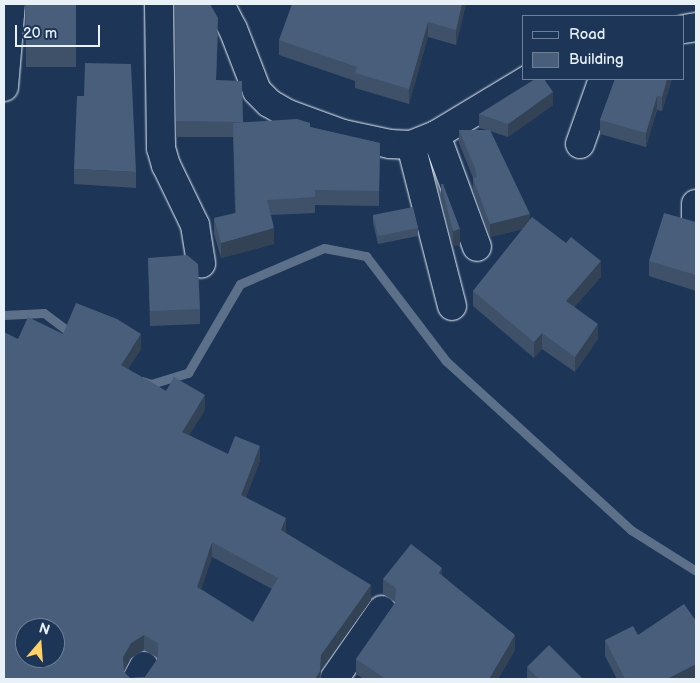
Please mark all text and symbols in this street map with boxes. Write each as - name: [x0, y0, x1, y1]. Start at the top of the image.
- scale bar: [18, 15, 102, 47]
- legend: [522, 15, 685, 80]
- text: 20 m: [23, 24, 57, 43]
- text: Road: [569, 25, 605, 44]
- text: Building: [569, 50, 624, 69]
- north arrow: [15, 618, 65, 668]
- text: N: [37, 619, 52, 639]

